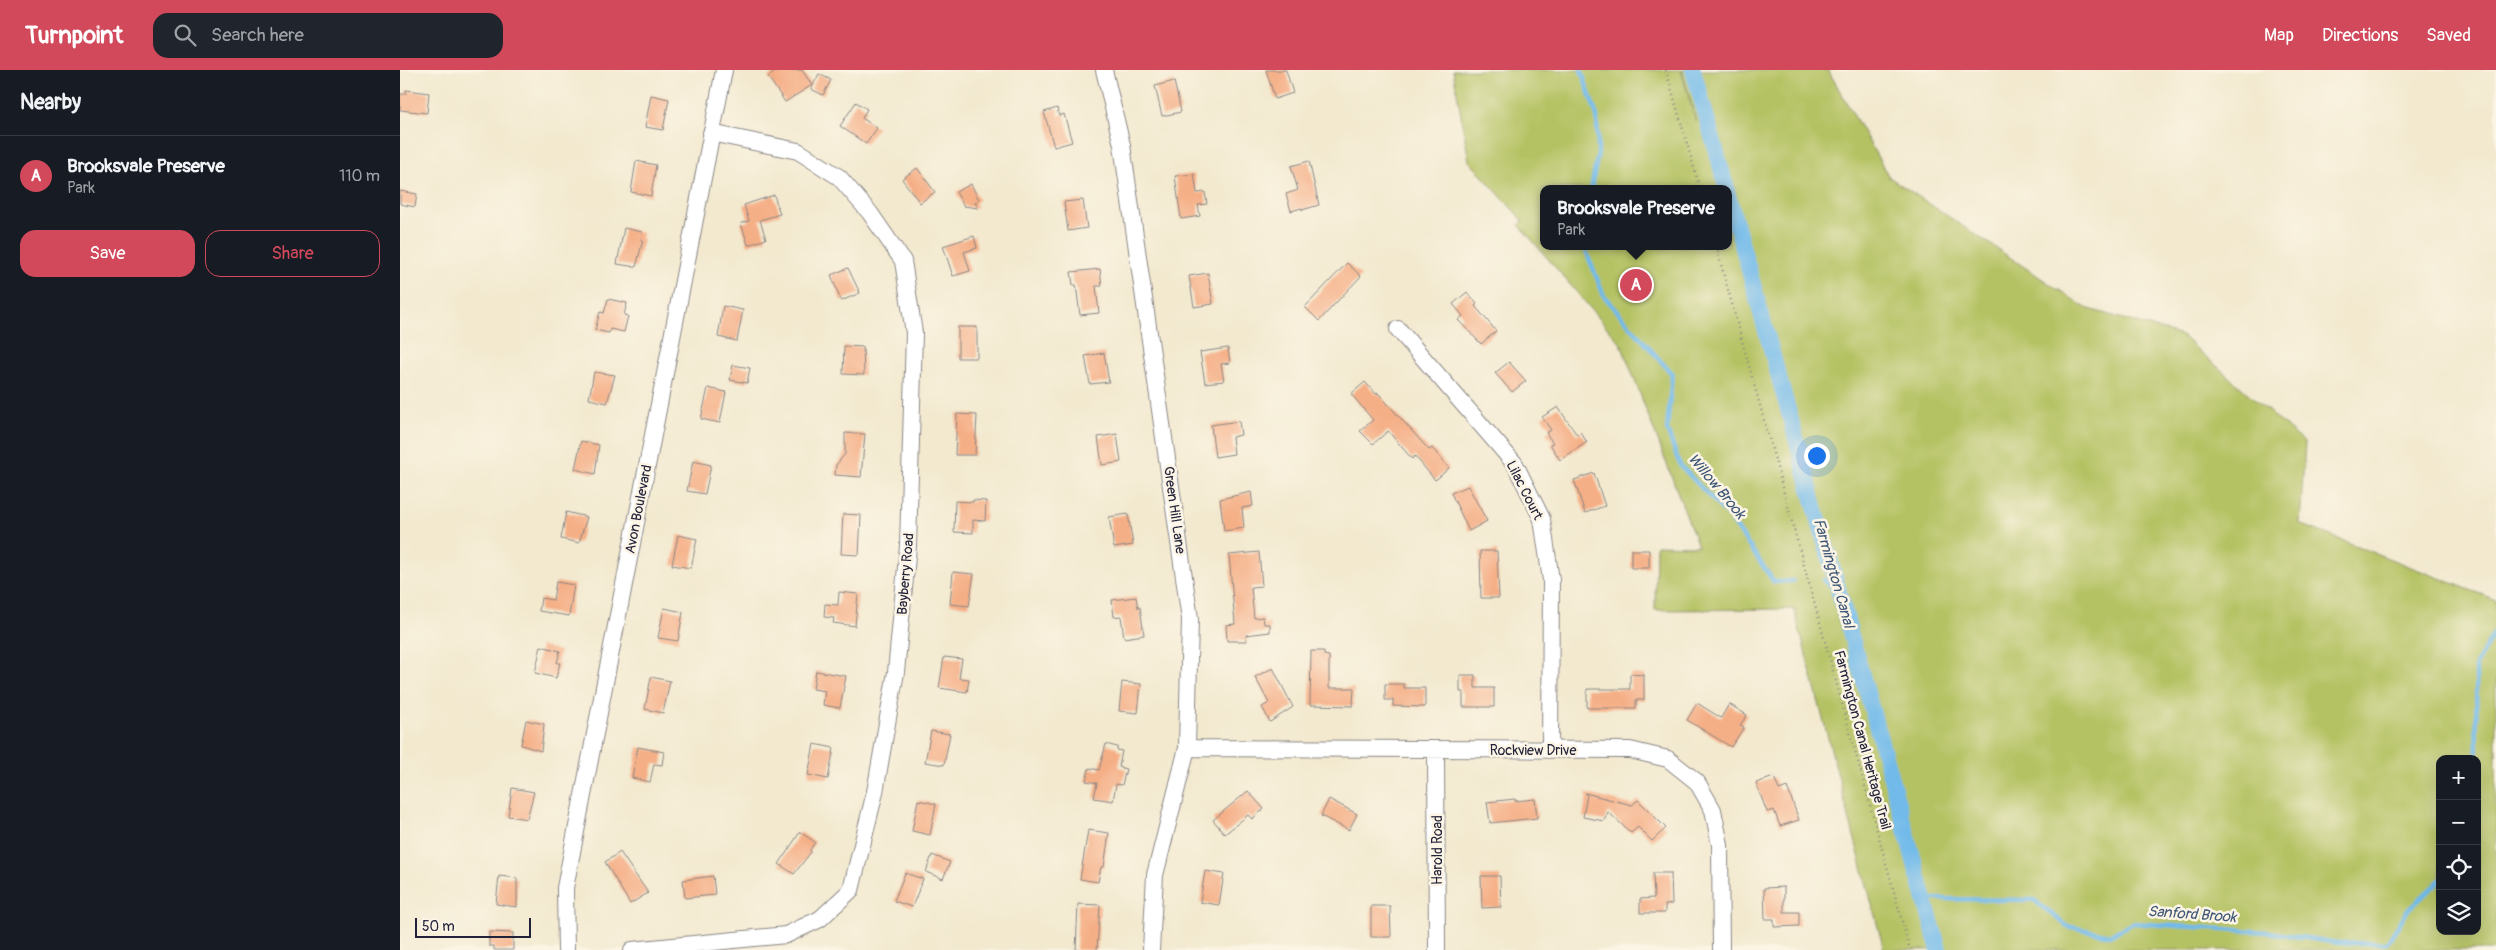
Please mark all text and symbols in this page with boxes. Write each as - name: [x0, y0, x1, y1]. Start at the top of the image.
- search box: [153, 13, 503, 58]
- text: Turnpoint: [25, 21, 123, 50]
- icon: search: [171, 21, 199, 49]
- text: Search here: [211, 23, 304, 47]
- text: Map: [2264, 24, 2294, 47]
- text: Directions: [2322, 24, 2398, 47]
- text: Saved: [2426, 24, 2471, 47]
- text: Nearby: [20, 89, 81, 116]
- text: Brooksvale Preserve: [67, 154, 225, 178]
- text: A: [31, 166, 41, 186]
- text: 110 m: [339, 166, 380, 186]
- text: Park: [67, 178, 95, 198]
- popup: [1540, 185, 1732, 250]
- text: Brooksvale Preserve: [1557, 196, 1715, 220]
- text: Park: [1557, 220, 1585, 240]
- button: Save: [20, 230, 195, 277]
- button: Share: [205, 230, 380, 277]
- pin: A: [1620, 266, 1652, 304]
- your location: [1804, 443, 1830, 469]
- water label: Willow Brook: [1684, 450, 1751, 524]
- street label: Lilac Court: [1502, 458, 1547, 523]
- street label: Avon Boulevard: [622, 463, 655, 555]
- street label: Green Hill Lane: [1160, 465, 1189, 555]
- water label: Farmington Canal: [1809, 516, 1859, 631]
- street label: Bayberry Road: [893, 532, 918, 616]
- street label: Farmington Canal Heritage Trail: [1830, 649, 1895, 832]
- street label: Rockview Drive: [1490, 742, 1576, 759]
- map controls: [2436, 755, 2481, 935]
- button: +: [2436, 755, 2481, 800]
- button: −: [2436, 800, 2481, 845]
- street label: Harold Road: [1429, 815, 1446, 885]
- button: locate: [2436, 845, 2481, 890]
- button: layers: [2436, 890, 2481, 935]
- water label: Sanford Brook: [2147, 902, 2239, 927]
- scale bar: [415, 915, 531, 938]
- text: 50 m: [422, 918, 455, 935]

